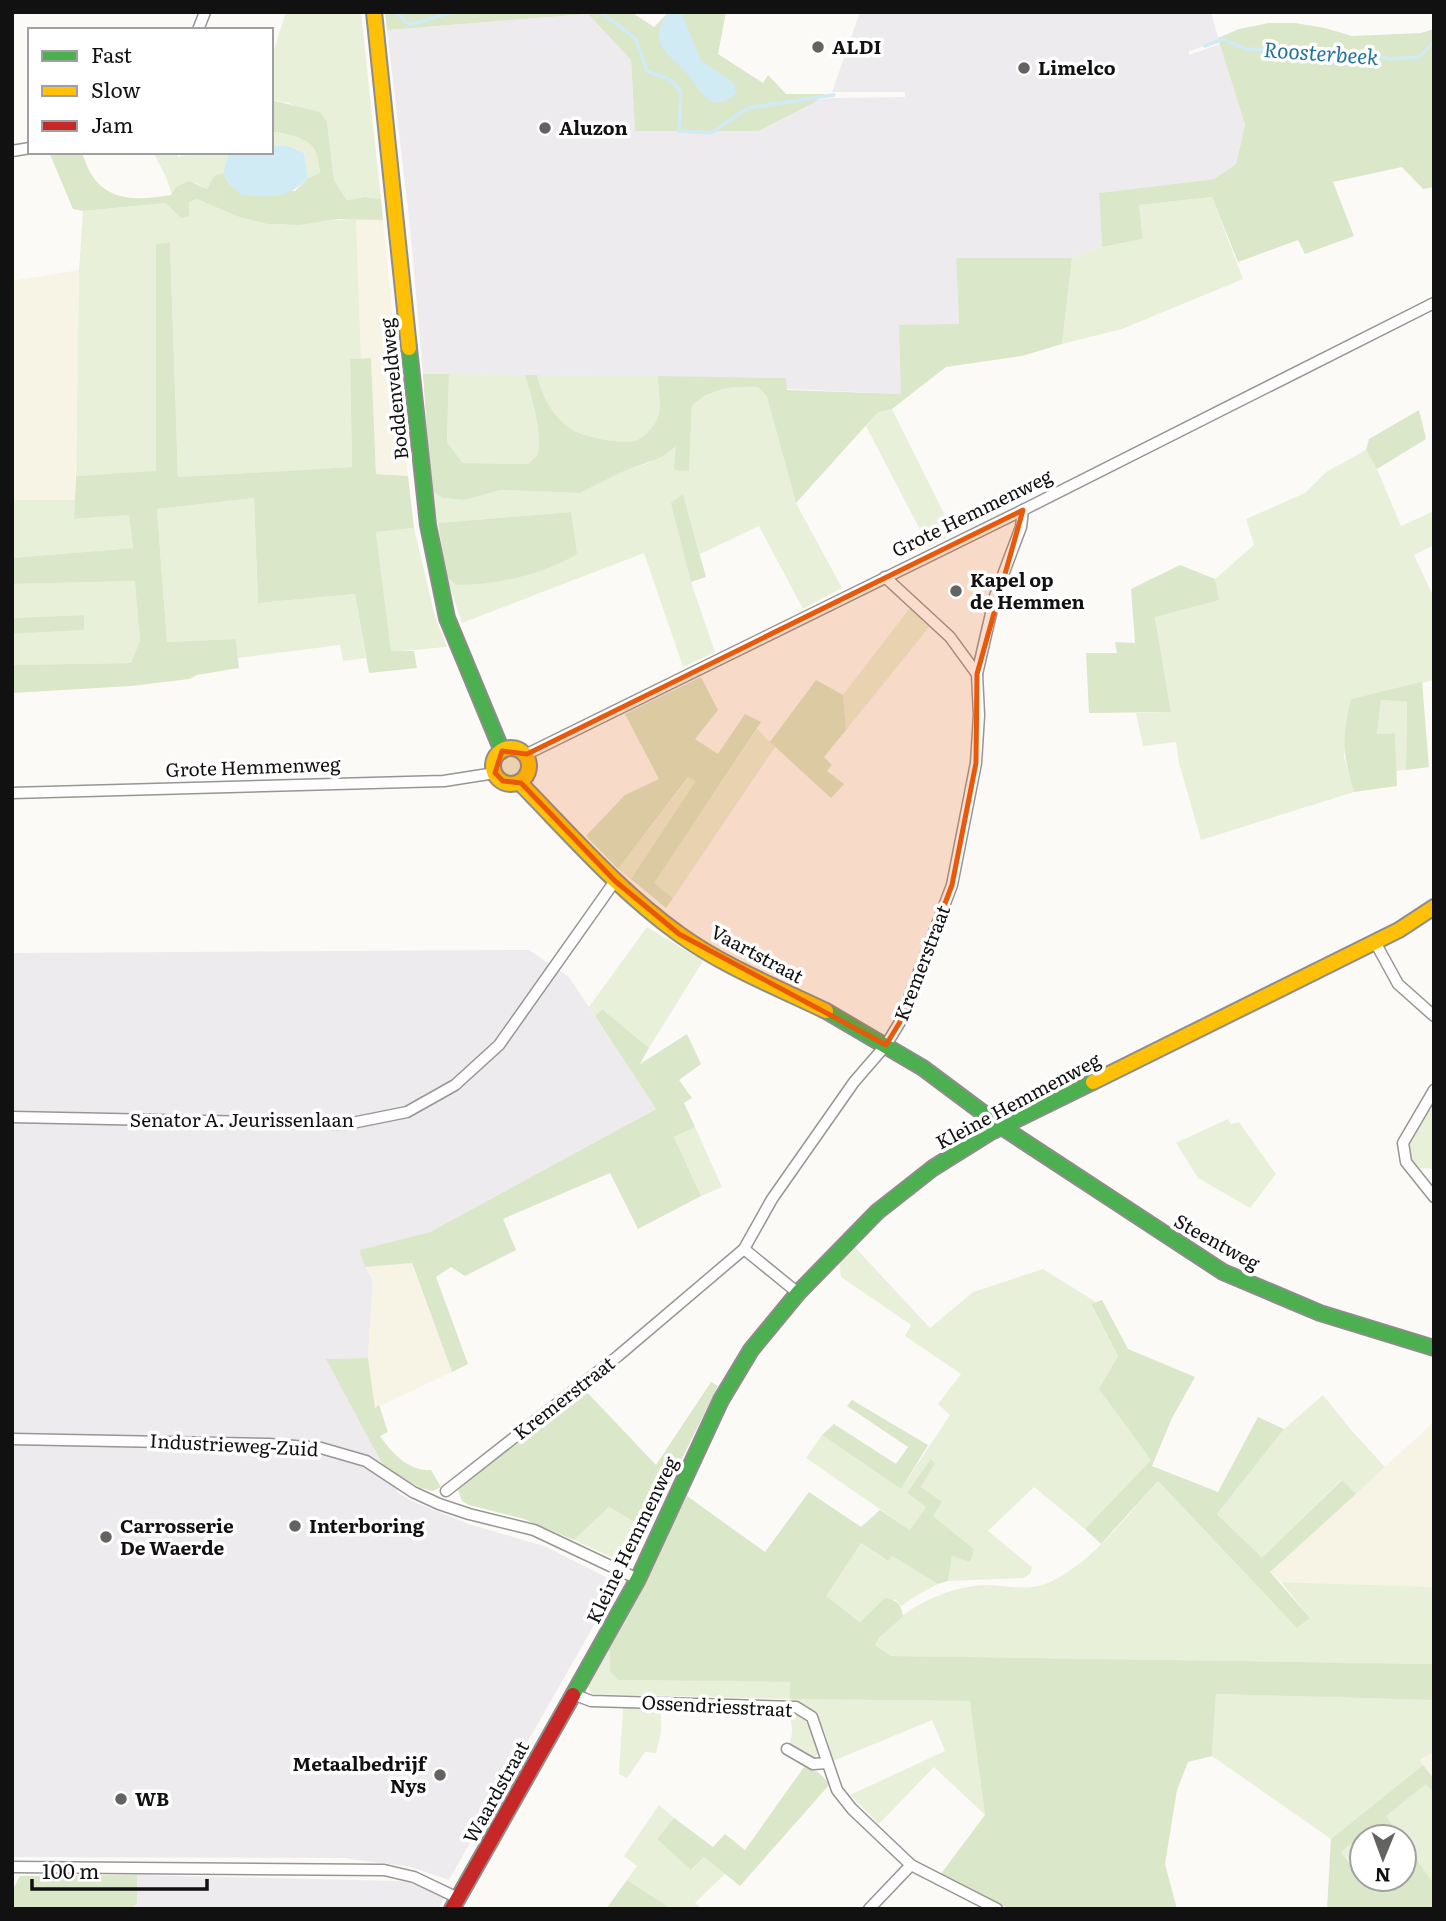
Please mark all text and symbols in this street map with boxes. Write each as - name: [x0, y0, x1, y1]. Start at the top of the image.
- legend: [28, 28, 273, 154]
- place label: ALDI: [832, 32, 881, 60]
- water label: Roosterbeek: [1263, 32, 1380, 71]
- text: Fast: [91, 38, 132, 69]
- marker: ALDI: [810, 39, 826, 55]
- place label: Limelco: [1038, 53, 1116, 81]
- marker: Limelco: [1016, 60, 1032, 76]
- text: Slow: [91, 73, 141, 104]
- text: Jam: [91, 108, 133, 139]
- place label: Aluzon: [559, 113, 628, 141]
- marker: Aluzon: [537, 120, 553, 136]
- street label: Boddenveldweg: [372, 316, 414, 461]
- street label: Grote Hemmenweg: [887, 461, 1057, 563]
- place label: Kapel op de Hemmen: [970, 565, 1085, 615]
- marker: Kapel op de Hemmen: [948, 583, 964, 599]
- street label: Grote Hemmenweg: [165, 749, 341, 783]
- street label: Kremerstraat: [886, 900, 956, 1025]
- street label: Vaartstraat: [706, 917, 809, 989]
- street label: Kleine Hemmenweg: [930, 1045, 1105, 1155]
- street label: Senator A. Jeurissenlaan: [130, 1105, 354, 1133]
- street label: Steentweg: [1170, 1206, 1266, 1276]
- street label: Kremerstraat: [507, 1348, 620, 1446]
- street label: Industrieweg-Zuid: [149, 1426, 320, 1462]
- street label: Kleine Hemmenweg: [578, 1451, 684, 1628]
- place label: Carrosserie De Waerde: [120, 1511, 234, 1561]
- place label: Interboring: [309, 1511, 425, 1539]
- marker: Interboring: [287, 1518, 303, 1534]
- marker: Carrosserie De Waerde: [98, 1529, 114, 1545]
- street label: Ossendriesstraat: [641, 1687, 794, 1723]
- street label: Waardstraat: [455, 1735, 535, 1848]
- place label: Metaalbedrijf Nys: [293, 1749, 428, 1799]
- marker: Metaalbedrijf Nys: [432, 1767, 448, 1783]
- place label: WB: [135, 1784, 169, 1812]
- marker: WB: [113, 1791, 129, 1807]
- north arrow: [1348, 1823, 1418, 1893]
- scale bar: [32, 1848, 206, 1892]
- text: 100 m: [42, 1854, 99, 1885]
- text: N: [1374, 1862, 1391, 1890]

